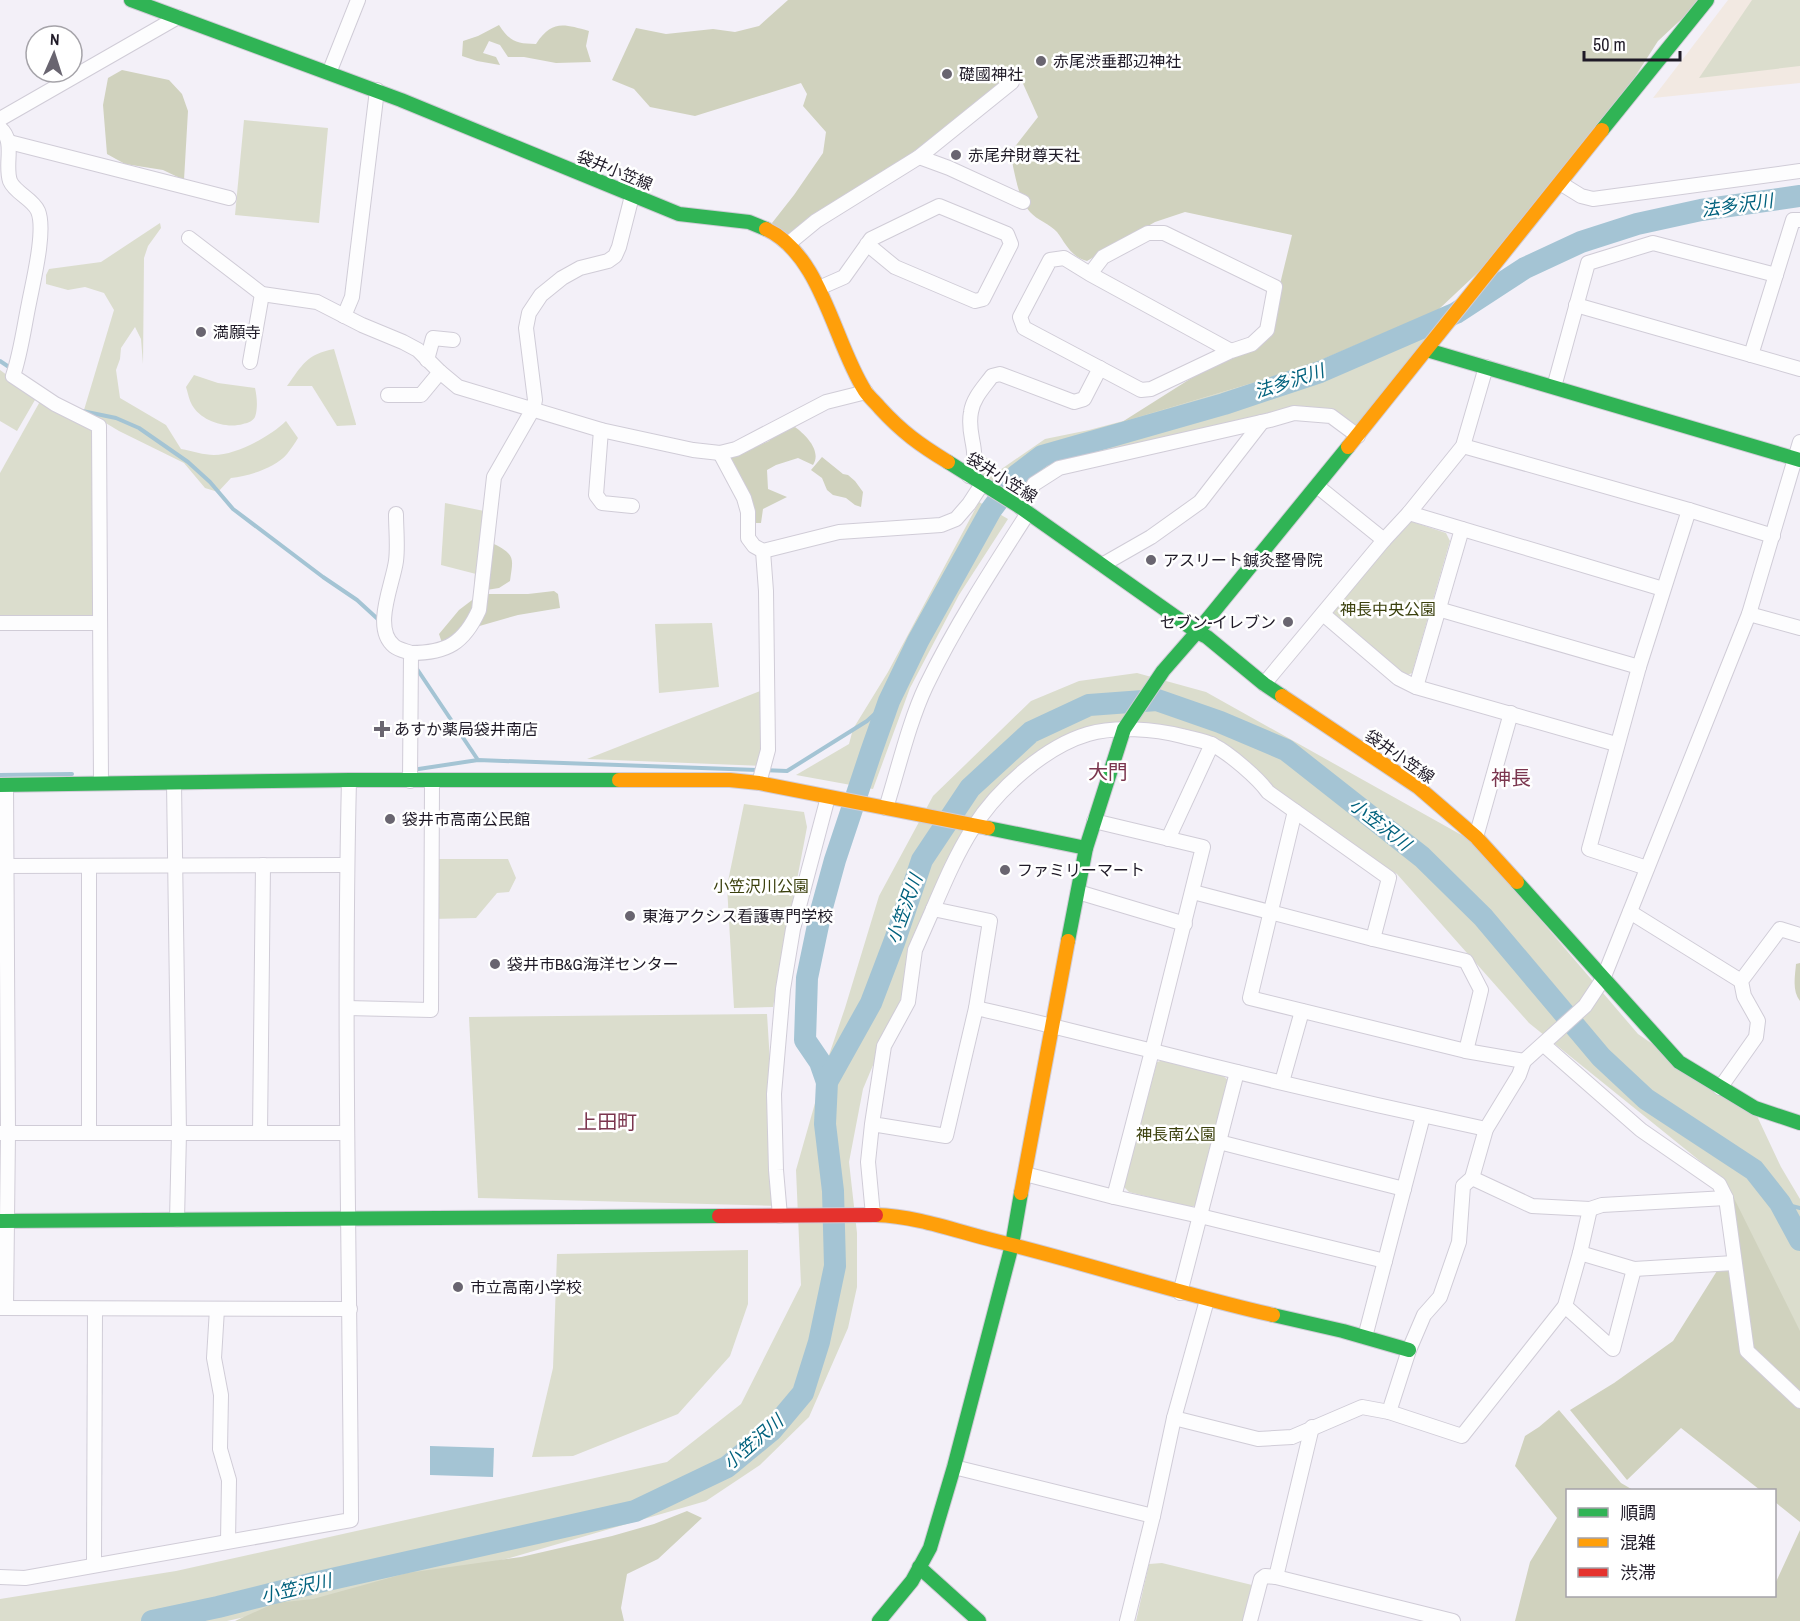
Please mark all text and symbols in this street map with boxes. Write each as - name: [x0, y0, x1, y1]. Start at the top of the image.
- north arrow: [24, 24, 84, 84]
- scale bar: [1584, 24, 1680, 62]
- text: N: [49, 28, 60, 50]
- text: 50 m: [1593, 32, 1626, 57]
- place label: 赤尾渋垂郡辺神社: [1053, 50, 1181, 72]
- marker: 赤尾渋垂郡辺神社: [1034, 54, 1048, 68]
- place label: 礎國神社: [959, 63, 1023, 85]
- marker: 礎國神社: [940, 67, 954, 81]
- place label: 赤尾弁財尊天社: [968, 144, 1080, 166]
- street label: 袋井小笠線: [574, 145, 656, 195]
- marker: 赤尾弁財尊天社: [949, 148, 963, 162]
- water label: 法多沢川: [1700, 187, 1776, 222]
- place label: 満願寺: [213, 321, 261, 343]
- marker: 満願寺: [194, 325, 208, 339]
- water label: 法多沢川: [1251, 357, 1329, 404]
- street label: 袋井小笠線: [962, 446, 1042, 508]
- place label: アスリート鍼灸整骨院: [1163, 549, 1323, 571]
- marker: アスリート鍼灸整骨院: [1144, 553, 1158, 567]
- park label: 神長中央公園: [1340, 598, 1436, 620]
- place label: セブン-イレブン: [1160, 611, 1276, 633]
- marker: セブン-イレブン: [1281, 615, 1295, 629]
- place label: あすか薬局袋井南店: [394, 718, 538, 740]
- marker: あすか薬局袋井南店: [375, 722, 389, 736]
- street label: 袋井小笠線: [1361, 724, 1439, 788]
- district label: 大門: [1088, 758, 1128, 785]
- district label: 神長: [1491, 764, 1531, 791]
- water label: 小笠沢川: [1344, 792, 1418, 857]
- place label: 袋井市高南公民館: [402, 808, 530, 830]
- marker: 袋井市高南公民館: [383, 812, 397, 826]
- place label: ファミリーマート: [1017, 859, 1145, 881]
- marker: ファミリーマート: [998, 863, 1012, 877]
- water label: 小笠沢川: [880, 869, 929, 947]
- park label: 小笠沢川公園: [713, 875, 809, 897]
- place label: 東海アクシス看護専門学校: [642, 905, 833, 927]
- marker: 東海アクシス看護専門学校: [623, 909, 637, 923]
- place label: 袋井市B&G海洋センター: [507, 953, 679, 975]
- marker: 袋井市B&G海洋センター: [488, 957, 502, 971]
- district label: 上田町: [577, 1108, 637, 1135]
- park label: 神長南公園: [1136, 1123, 1216, 1145]
- place label: 市立高南小学校: [470, 1276, 582, 1298]
- marker: 市立高南小学校: [451, 1280, 465, 1294]
- water label: 小笠沢川: [718, 1408, 790, 1475]
- legend: [1566, 1489, 1776, 1597]
- text: 順調: [1620, 1500, 1656, 1525]
- text: 混雑: [1620, 1530, 1656, 1555]
- text: 渋滞: [1620, 1560, 1656, 1585]
- water label: 小笠沢川: [258, 1567, 336, 1608]

